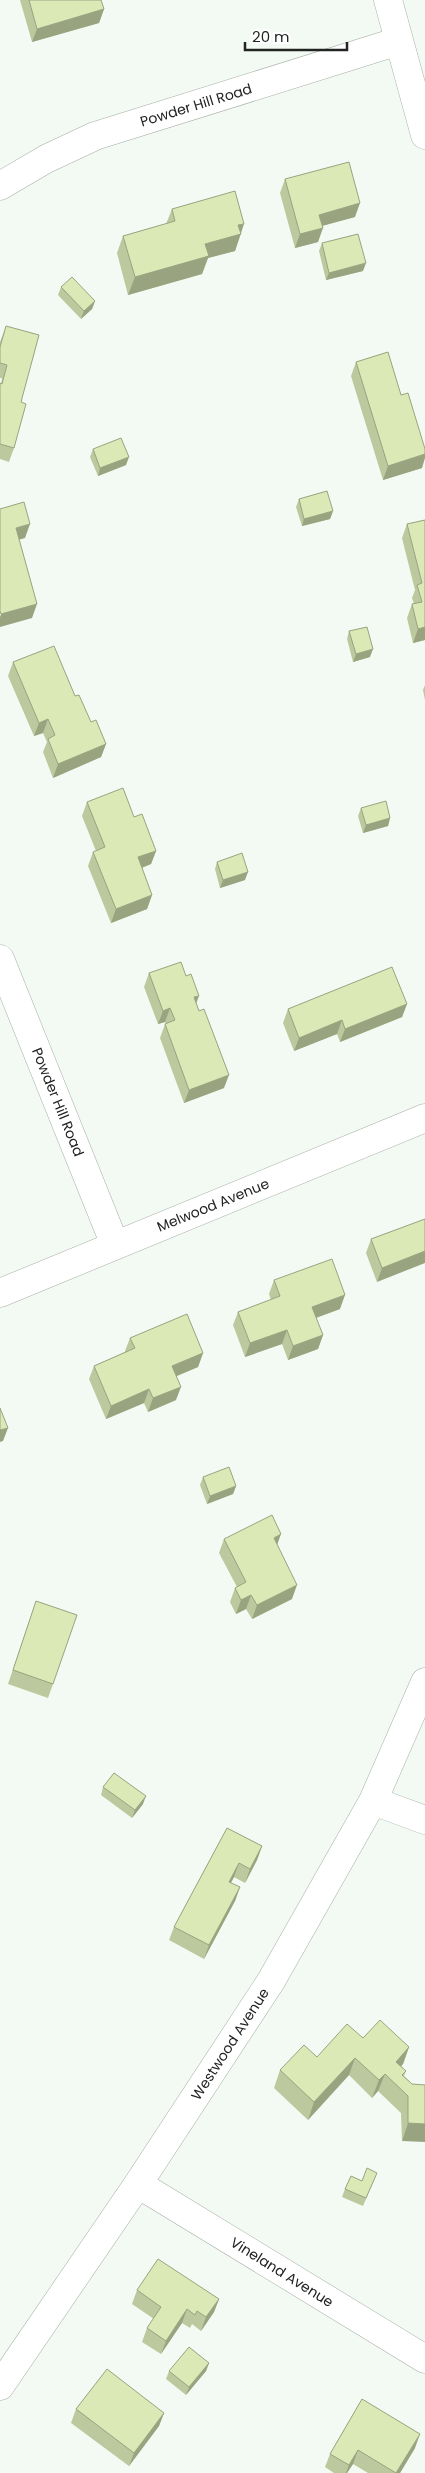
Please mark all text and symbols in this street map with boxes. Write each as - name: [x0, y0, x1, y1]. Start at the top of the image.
- scale bar: [245, 20, 348, 52]
- text: 20 m: [252, 26, 290, 47]
- street label: Powder Hill Road: [138, 79, 254, 131]
- street label: Powder Hill Road: [27, 1045, 89, 1159]
- street label: Melwood Avenue: [154, 1173, 272, 1237]
- street label: Westwood Avenue: [186, 1984, 274, 2104]
- street label: Vineland Avenue: [227, 2232, 338, 2312]

